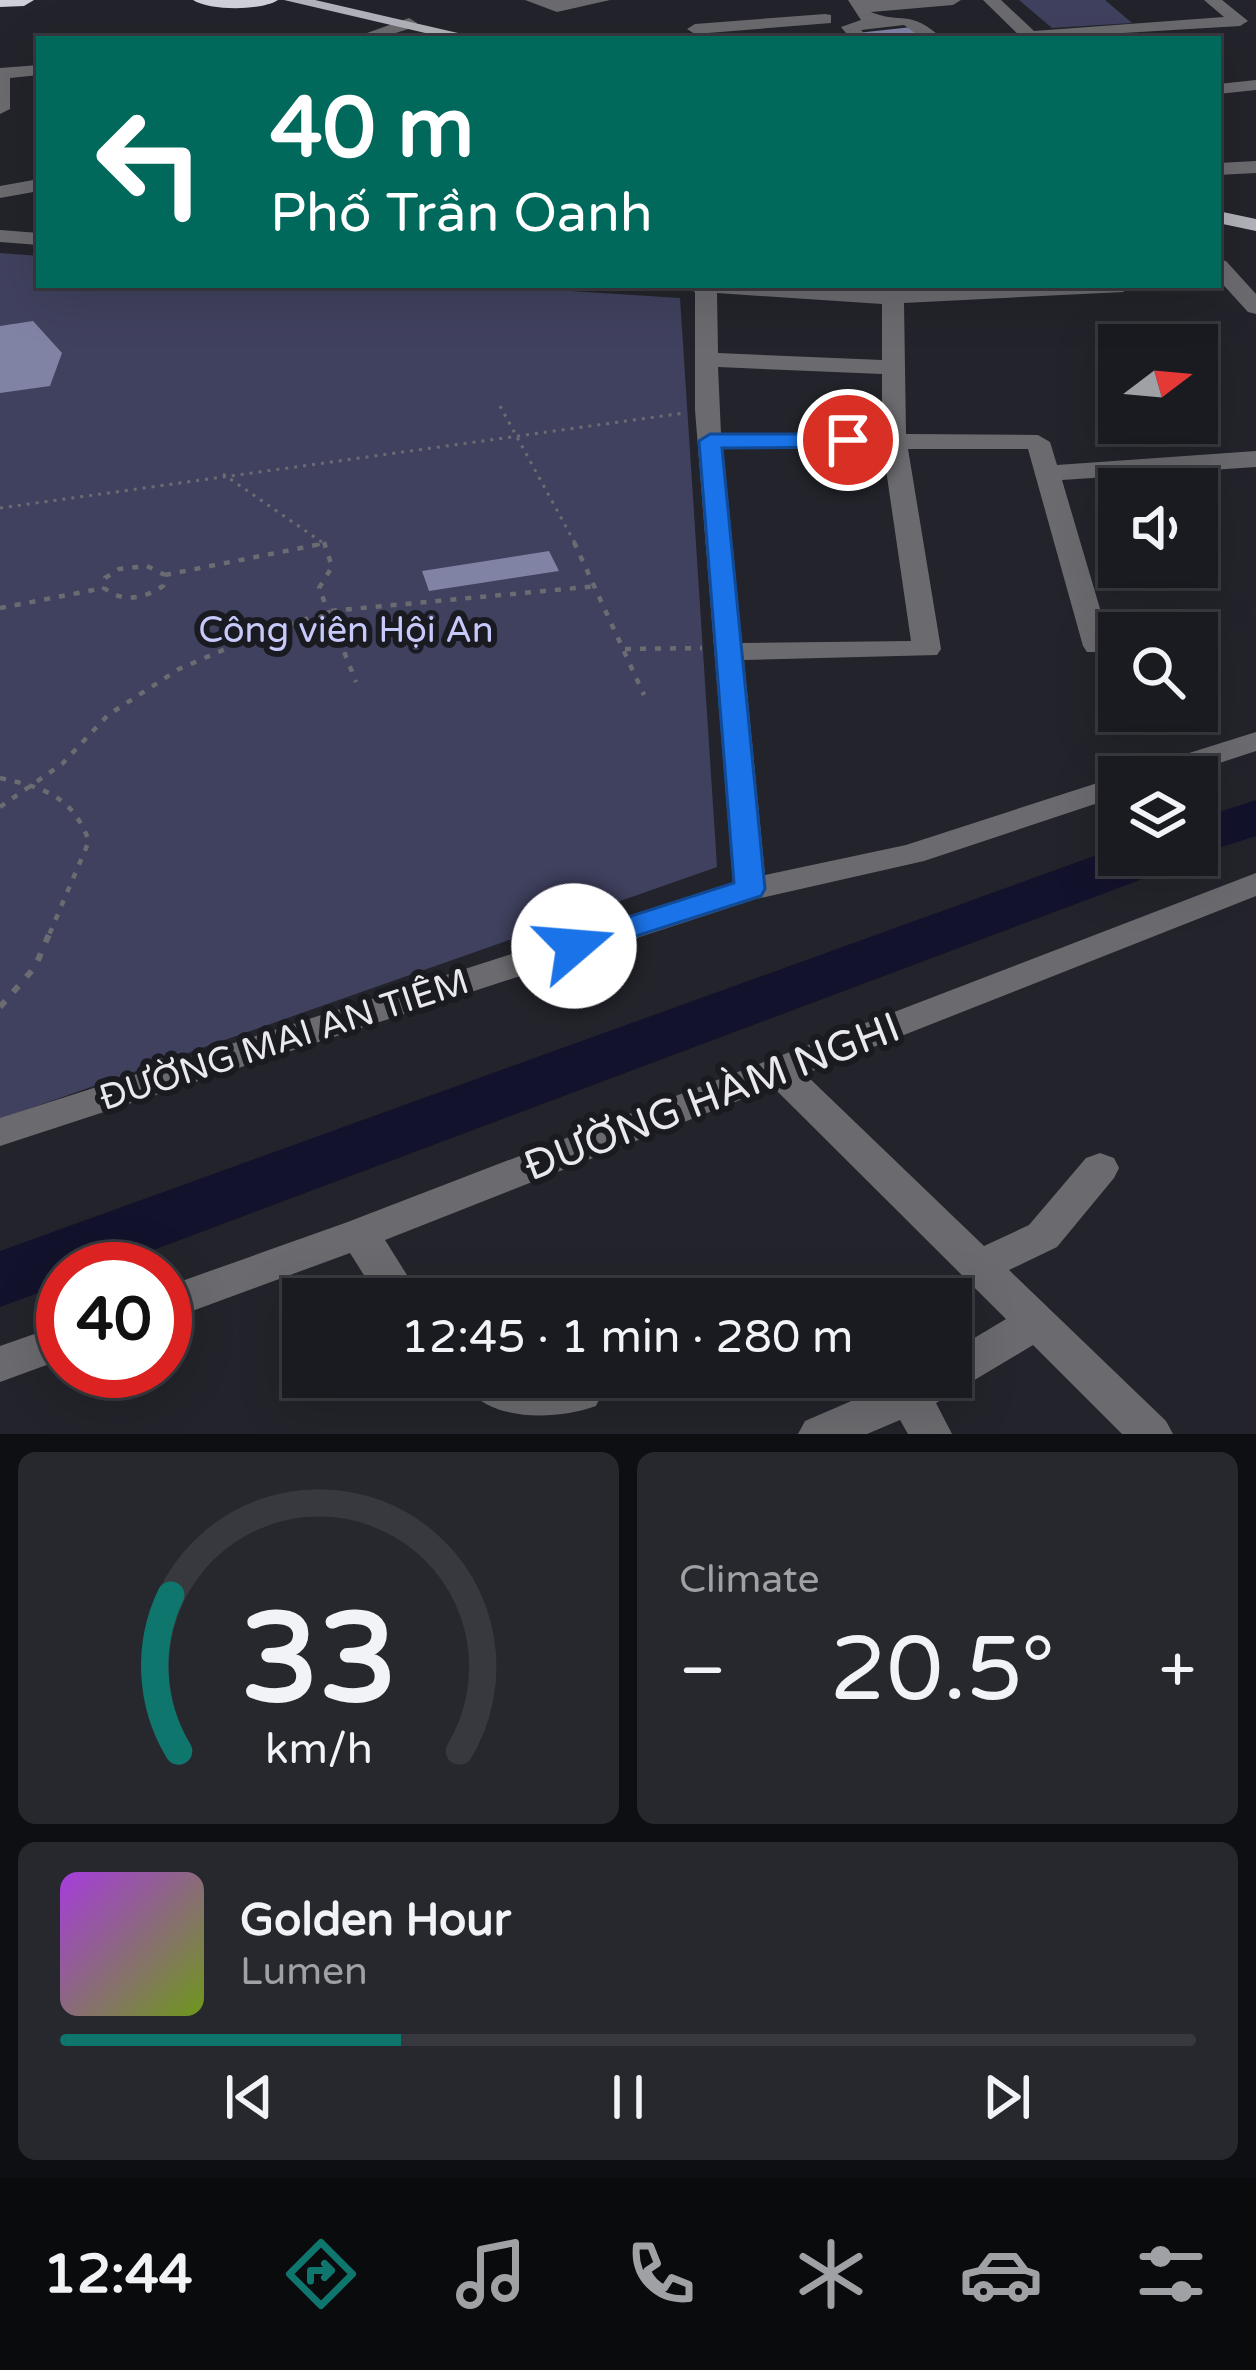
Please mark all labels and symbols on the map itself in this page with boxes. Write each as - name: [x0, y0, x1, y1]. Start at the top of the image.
- north arrow: [1098, 324, 1218, 444]
- pin: [797, 389, 899, 491]
- park label: Công viên Hội An: [198, 609, 494, 652]
- position arrow: [511, 883, 637, 1009]
- street label: ĐƯỜNG MAI AN TIÊM: [94, 960, 474, 1120]
- street label: ĐƯỜNG HÀM NGHI: [517, 1002, 907, 1192]
- speed limit sign: 40: [36, 1242, 192, 1398]

